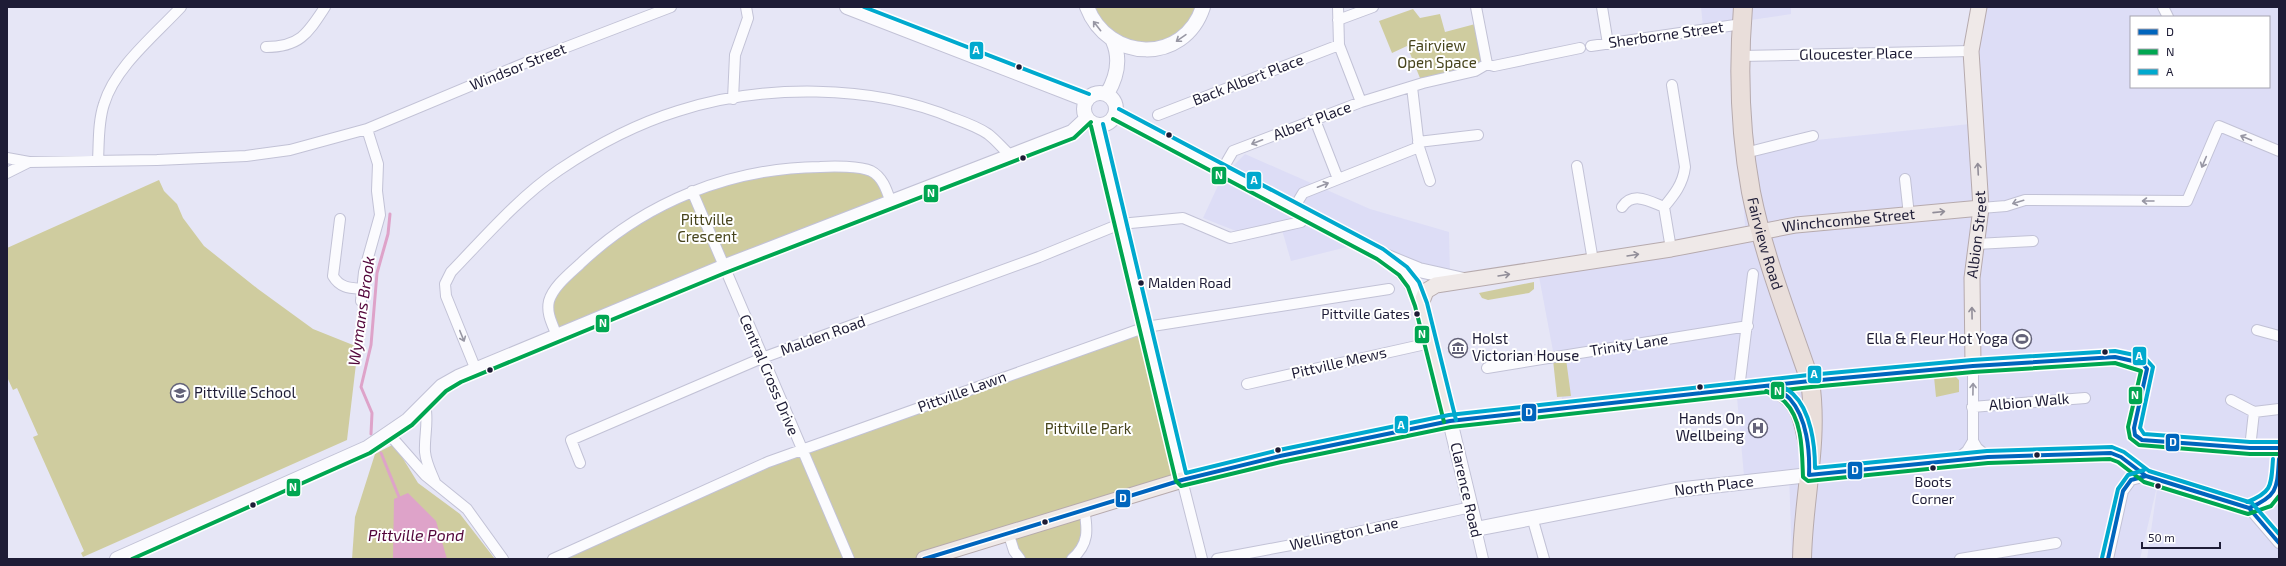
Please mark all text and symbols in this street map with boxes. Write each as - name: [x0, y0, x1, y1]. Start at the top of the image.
- legend: [2130, 16, 2270, 88]
- street label: Sherborne Street: [1607, 17, 1725, 51]
- one-way arrow: [1093, 21, 1102, 32]
- text: D: [2166, 24, 2174, 38]
- one-way arrow: [1175, 34, 1186, 42]
- park label: Fairview Open Space: [1397, 36, 1477, 71]
- street label: Windsor Street: [467, 38, 569, 94]
- line badge: A: [969, 41, 984, 60]
- text: A: [972, 43, 980, 56]
- street label: Gloucester Place: [1799, 43, 1913, 63]
- text: N: [2166, 44, 2174, 58]
- street label: Back Albert Place: [1190, 50, 1306, 109]
- unlabelled marker: [1014, 62, 1024, 72]
- text: A: [2166, 64, 2174, 78]
- street label: Albert Place: [1270, 97, 1353, 143]
- unlabelled marker: [1164, 130, 1174, 140]
- one-way arrow: [2241, 133, 2253, 141]
- one-way arrow: [1251, 139, 1263, 147]
- unlabelled marker: [1018, 153, 1028, 163]
- one-way arrow: [2200, 156, 2207, 168]
- one-way arrow: [1975, 163, 1982, 176]
- line badge: N: [1211, 166, 1227, 185]
- text: N: [1215, 168, 1223, 181]
- line badge: A: [1246, 171, 1262, 190]
- text: A: [1250, 173, 1258, 186]
- one-way arrow: [1316, 181, 1328, 189]
- line badge: N: [923, 184, 939, 203]
- text: N: [927, 186, 935, 199]
- street label: Albion Street: [1962, 190, 1989, 279]
- street label: Fairview Road: [1744, 195, 1788, 292]
- one-way arrow: [2142, 197, 2155, 205]
- one-way arrow: [2012, 199, 2025, 206]
- street label: Winchcombe Street: [1781, 204, 1916, 235]
- one-way arrow: [1932, 208, 1945, 215]
- park label: Pittville Crescent: [677, 210, 737, 245]
- one-way arrow: [1626, 251, 1639, 259]
- water label: Wymans Brook: [343, 255, 379, 367]
- one-way arrow: [1497, 271, 1510, 279]
- place label: Malden Road: [1148, 274, 1231, 291]
- marker: Malden Road: [1136, 278, 1146, 288]
- place label: Pittville Gates: [1321, 305, 1410, 322]
- one-way arrow: [1968, 307, 1976, 320]
- marker: Pittville Gates: [1412, 309, 1422, 319]
- street label: Central Cross Drive: [736, 311, 804, 438]
- street label: Malden Road: [778, 311, 868, 359]
- line badge: N: [595, 314, 610, 333]
- text: N: [599, 316, 607, 329]
- line badge: N: [1414, 325, 1430, 344]
- text: N: [1418, 327, 1426, 340]
- sports icon: Ella & Fleur Hot Yoga: [2011, 328, 2033, 350]
- one-way arrow: [458, 329, 466, 341]
- place label: Holst Victorian House: [1472, 329, 1579, 364]
- street label: Trinity Lane: [1588, 329, 1669, 359]
- place label: Ella & Fleur Hot Yoga: [1866, 329, 2008, 347]
- museum icon: Holst Victorian House: [1447, 337, 1469, 359]
- street label: Pittville Mews: [1289, 342, 1388, 382]
- line badge: A: [2132, 346, 2147, 366]
- unlabelled marker: [2100, 347, 2110, 357]
- text: A: [2135, 349, 2143, 362]
- unlabelled marker: [485, 365, 495, 375]
- line badge: A: [1807, 365, 1822, 384]
- street label: Pittville Lawn: [915, 367, 1008, 415]
- text: A: [1810, 367, 1818, 380]
- line badge: N: [1770, 381, 1785, 400]
- school or university icon: Pittville School: [169, 382, 191, 404]
- unlabelled marker: [1695, 382, 1705, 392]
- place label: Pittville School: [194, 383, 296, 401]
- one-way arrow: [1969, 383, 1976, 396]
- text: N: [1774, 384, 1782, 397]
- line badge: N: [2128, 386, 2143, 405]
- street label: Albion Walk: [1988, 388, 2070, 413]
- text: N: [2131, 388, 2139, 401]
- line badge: D: [1521, 403, 1537, 422]
- text: D: [1525, 405, 1533, 418]
- place label: Hands On Wellbeing: [1676, 409, 1745, 444]
- line badge: A: [1394, 415, 1409, 434]
- hospital icon: Hands On Wellbeing: [1747, 417, 1769, 439]
- text: A: [1397, 418, 1405, 431]
- park label: Pittville Park: [1045, 419, 1132, 437]
- line badge: D: [2165, 433, 2180, 452]
- text: D: [2169, 435, 2177, 448]
- street label: Clarence Road: [1447, 440, 1487, 539]
- unlabelled marker: [1273, 445, 1283, 455]
- unlabelled marker: [2032, 450, 2042, 460]
- line badge: D: [1847, 461, 1863, 480]
- text: D: [1851, 463, 1859, 476]
- marker: Boots Corner: [1928, 463, 1938, 473]
- street label: North Place: [1673, 471, 1755, 499]
- place label: Boots Corner: [1912, 473, 1955, 507]
- line badge: N: [286, 478, 301, 497]
- text: N: [289, 480, 297, 493]
- unlabelled marker: [2153, 481, 2163, 491]
- line badge: D: [1115, 489, 1131, 508]
- text: D: [1119, 491, 1127, 504]
- unlabelled marker: [248, 500, 258, 510]
- street label: Wellington Lane: [1288, 513, 1400, 553]
- unlabelled marker: [1040, 517, 1050, 527]
- scale bar: [2142, 524, 2220, 550]
- water label: Pittville Pond: [368, 525, 464, 544]
- text: 50 m: [2148, 530, 2175, 544]

